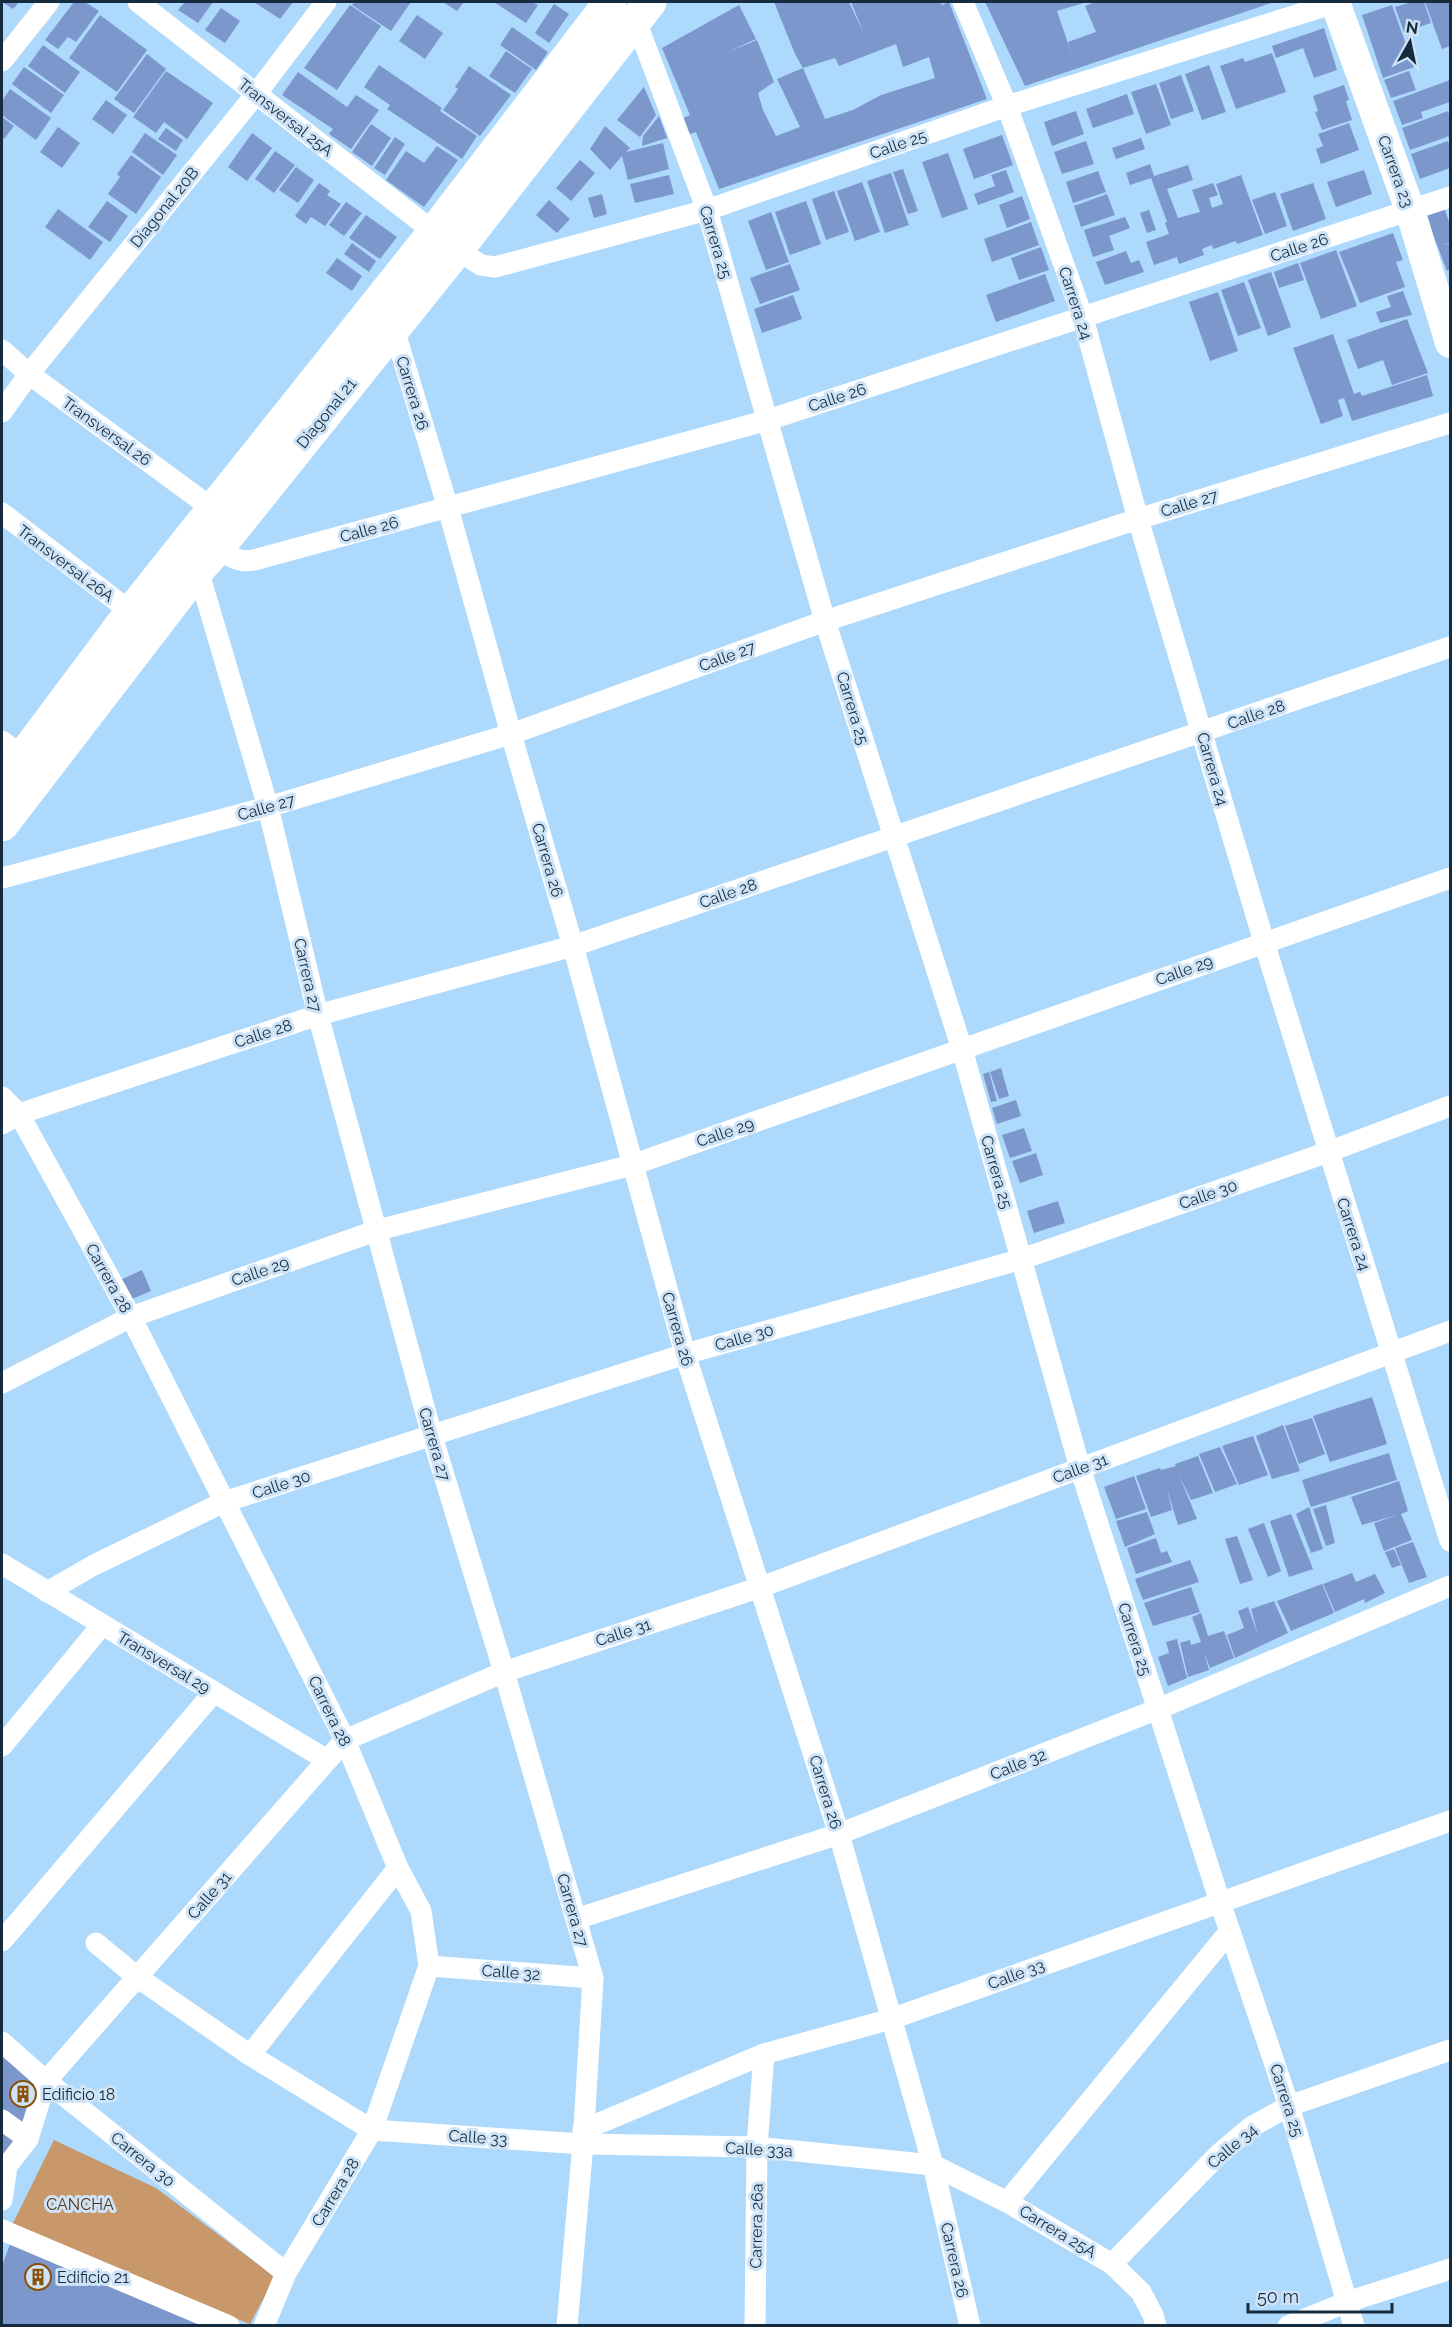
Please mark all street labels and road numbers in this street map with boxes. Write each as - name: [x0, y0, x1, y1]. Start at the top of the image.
- street label: Transversal 25A: [235, 74, 337, 160]
- street label: Calle 25: [867, 126, 929, 163]
- street label: Carrera 23: [1374, 133, 1417, 210]
- street label: Diagonal 20B: [126, 163, 203, 251]
- street label: Carrera 25: [695, 203, 736, 281]
- street label: Calle 26: [1268, 229, 1331, 266]
- street label: Carrera 24: [1055, 264, 1096, 342]
- street label: Carrera 26: [392, 354, 433, 432]
- street label: Diagonal 21: [292, 374, 360, 452]
- street label: Calle 26: [806, 379, 869, 416]
- street label: Transversal 26: [59, 393, 155, 470]
- street label: Calle 27: [1158, 486, 1220, 521]
- street label: Calle 26: [338, 513, 400, 546]
- street label: Transversal 26A: [14, 521, 118, 606]
- street label: Calle 27: [696, 637, 758, 675]
- street label: Carrera 25: [832, 669, 873, 747]
- street label: Calle 28: [1225, 696, 1287, 733]
- street label: Carrera 24: [1193, 730, 1232, 808]
- street label: Calle 27: [235, 790, 297, 825]
- street label: Carrera 26: [528, 821, 567, 899]
- street label: Calle 28: [697, 875, 759, 912]
- street label: Carrera 27: [290, 936, 325, 1014]
- street label: Calle 29: [1153, 951, 1215, 990]
- street label: Calle 28: [232, 1015, 294, 1052]
- street label: Calle 29: [694, 1114, 756, 1151]
- street label: Carrera 25: [977, 1133, 1016, 1211]
- street label: Calle 30: [1177, 1176, 1240, 1213]
- street label: Carrera 24: [1333, 1195, 1374, 1273]
- street label: Carrera 28: [82, 1240, 135, 1316]
- street label: Calle 29: [229, 1253, 291, 1290]
- street label: Carrera 26: [658, 1290, 697, 1368]
- street label: Calle 30: [713, 1320, 776, 1355]
- street label: Carrera 27: [415, 1405, 454, 1483]
- street label: Calle 31: [1050, 1450, 1110, 1487]
- street label: Calle 30: [250, 1466, 313, 1503]
- street label: Carrera 25: [1114, 1600, 1155, 1678]
- street label: Calle 31: [593, 1615, 653, 1650]
- street label: Transversal 29: [114, 1627, 214, 1698]
- street label: Carrera 28: [304, 1673, 355, 1750]
- street label: Calle 32: [987, 1745, 1049, 1784]
- street label: Carrera 26: [805, 1753, 846, 1831]
- street label: Calle 31: [183, 1867, 235, 1923]
- street label: Carrera 27: [553, 1871, 592, 1949]
- street label: Calle 33: [985, 1955, 1047, 1993]
- street label: Calle 32: [481, 1961, 541, 1984]
- street label: Carrera 25: [1266, 2061, 1307, 2139]
- street label: Calle 34: [1204, 2120, 1261, 2173]
- street label: Calle 33: [448, 2126, 508, 2149]
- street label: Carrera 30: [107, 2128, 179, 2191]
- street label: Calle 33a: [725, 2138, 793, 2161]
- street label: Carrera 28: [308, 2155, 363, 2230]
- street label: Carrera 26a: [746, 2183, 767, 2269]
- street label: Carrera 25A: [1016, 2201, 1100, 2262]
- street label: Carrera 26: [937, 2221, 972, 2299]

